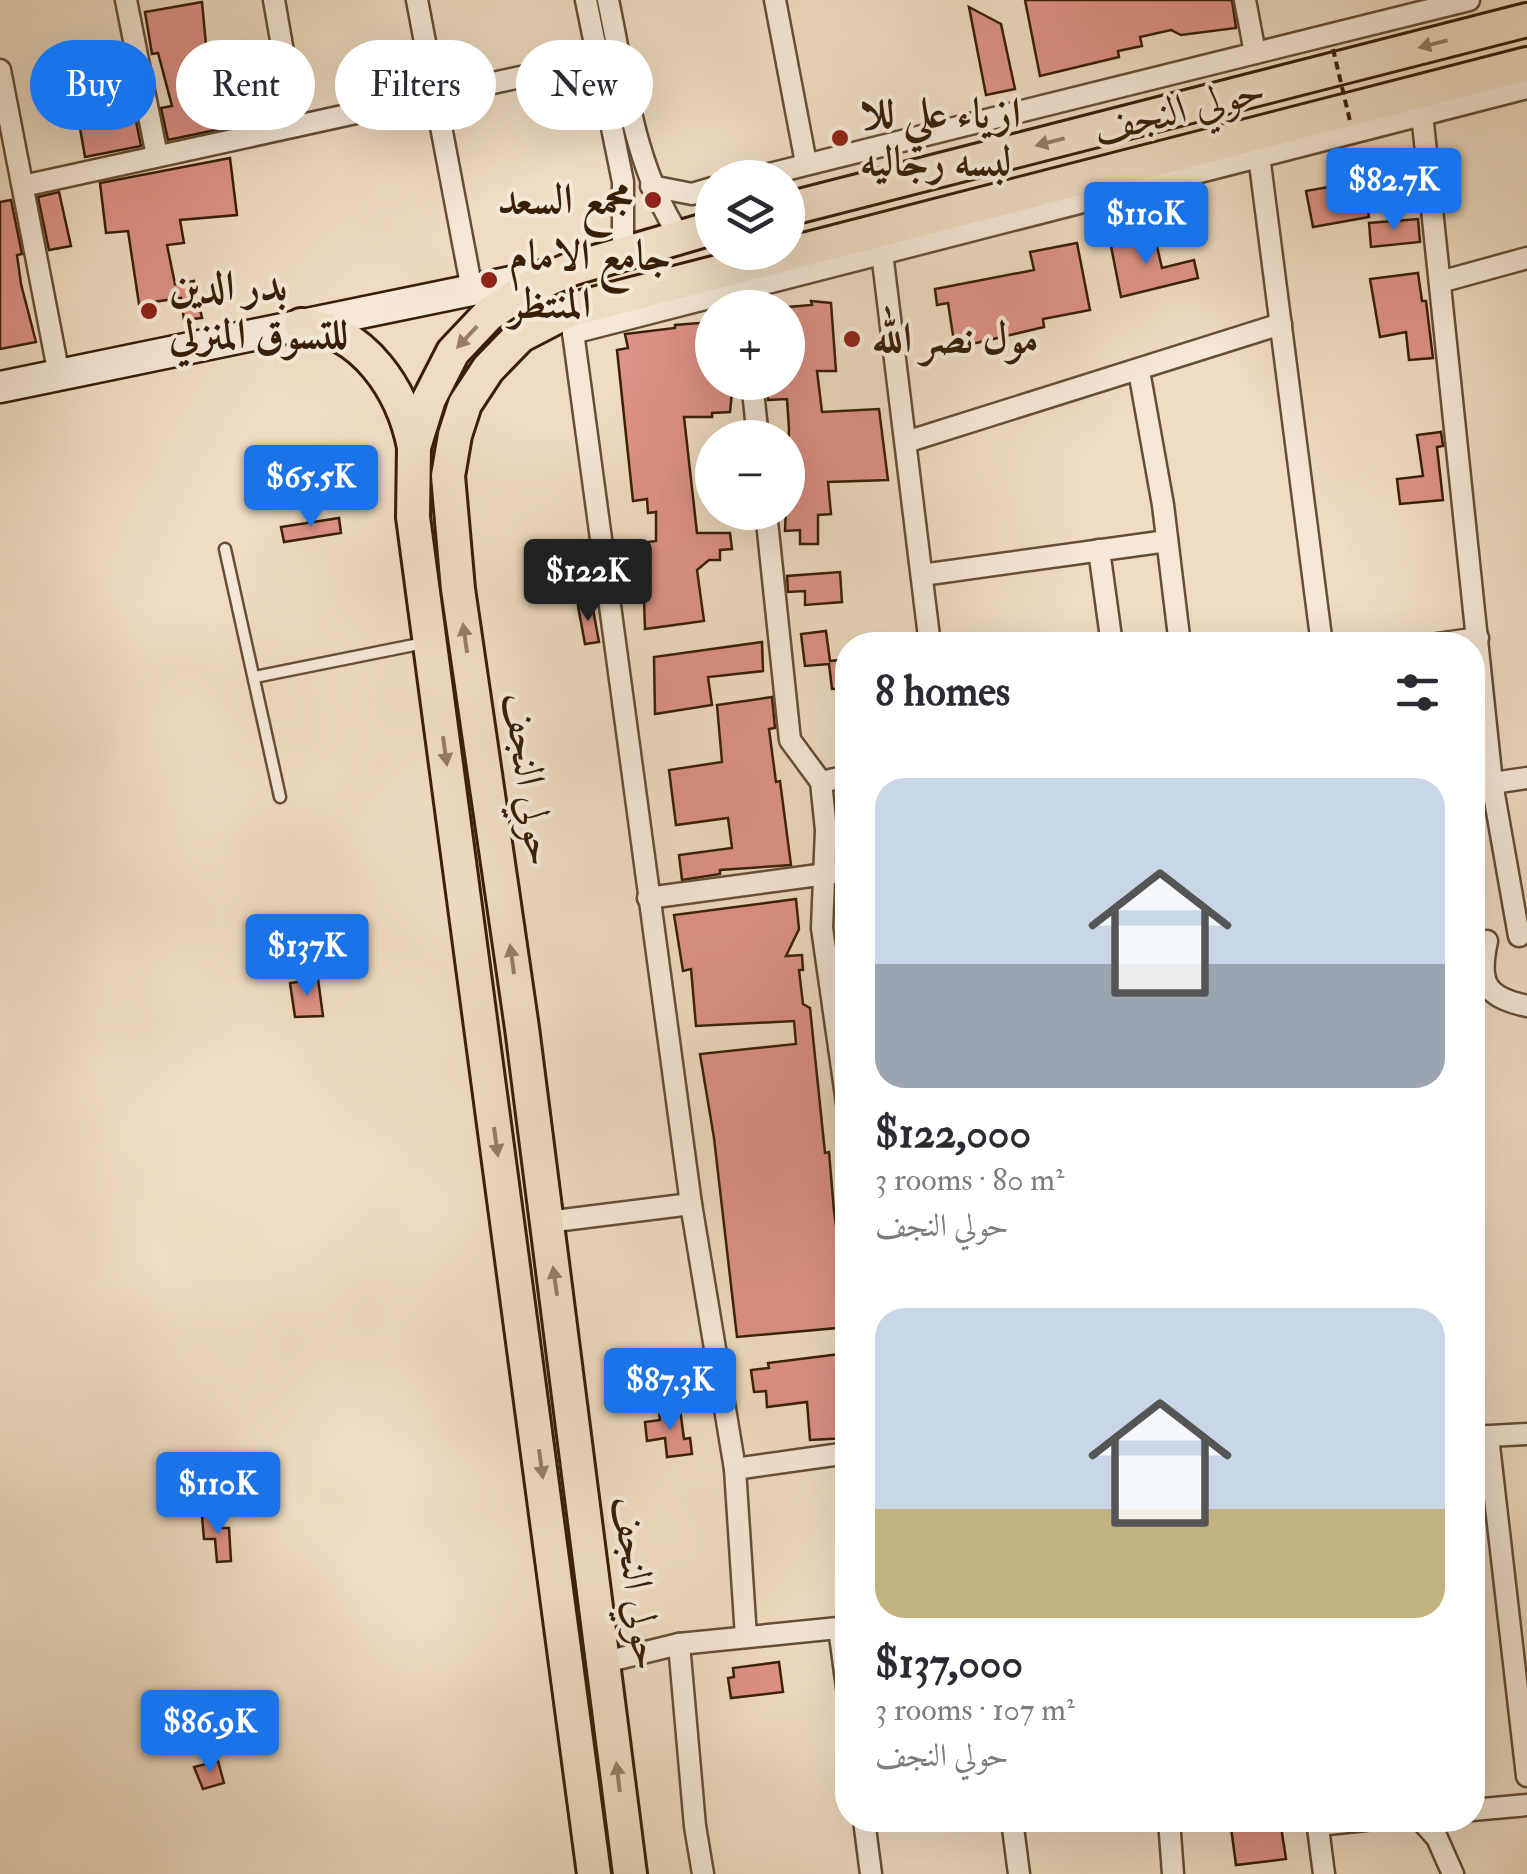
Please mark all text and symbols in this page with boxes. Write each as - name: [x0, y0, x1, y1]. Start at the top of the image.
- one-way arrow: [1417, 36, 1448, 52]
- chip: Buy: [30, 40, 156, 130]
- chip: Rent: [176, 40, 315, 130]
- chip: Filters: [335, 40, 496, 130]
- chip: New: [516, 40, 653, 130]
- street label: حولي النجف: [1088, 64, 1272, 162]
- place label: ازياء علي للا لبسه رجاليه: [860, 88, 1021, 188]
- marker: ازياء علي للا لبسه رجاليه: [829, 127, 851, 149]
- one-way arrow: [1034, 135, 1065, 151]
- pin: $82.7K: [1313, 148, 1475, 233]
- map controls: [695, 160, 805, 530]
- button: layers: [695, 160, 805, 270]
- text: $82.7K: [1348, 160, 1440, 200]
- place label: مجمع السعد: [497, 174, 633, 238]
- pin: $110K: [1076, 182, 1216, 267]
- marker: مجمع السعد: [642, 189, 664, 211]
- text: $110K: [1106, 194, 1186, 234]
- place label: جامع الامام المنتظر: [505, 230, 671, 331]
- place label: بدر الدين للتسوق المنزلي: [168, 261, 348, 368]
- marker: جامع الامام المنتظر: [478, 269, 500, 291]
- button: +: [695, 290, 805, 400]
- marker: بدر الدين للتسوق المنزلي: [138, 300, 160, 322]
- place label: مول نصر الله: [872, 305, 1039, 367]
- one-way arrow: [456, 324, 479, 348]
- marker: مول نصر الله: [841, 328, 863, 350]
- button: −: [695, 420, 805, 530]
- pin: $65.5K: [230, 445, 392, 530]
- text: $65.5K: [266, 457, 356, 497]
- pin: $122K: [518, 539, 658, 624]
- text: $122K: [546, 551, 630, 591]
- one-way arrow: [456, 621, 472, 653]
- icon: filters: [1390, 665, 1445, 720]
- text: 8 homes: [875, 666, 1010, 718]
- street label: حولي النجف: [485, 688, 567, 870]
- one-way arrow: [437, 735, 453, 767]
- icon: home: [1070, 843, 1250, 1023]
- pin: $137K: [237, 914, 377, 999]
- text: $137K: [268, 926, 346, 966]
- one-way arrow: [504, 943, 520, 974]
- text: $122,000: [875, 1108, 1031, 1160]
- one-way arrow: [488, 1127, 504, 1159]
- text: 3 rooms · 80 m²: [875, 1160, 1064, 1200]
- text: حولي النجف: [875, 1206, 1009, 1246]
- one-way arrow: [546, 1265, 562, 1297]
- pin: $87.3K: [589, 1348, 751, 1433]
- text: $87.3K: [626, 1360, 714, 1400]
- icon: home: [1070, 1373, 1250, 1553]
- one-way arrow: [533, 1449, 549, 1481]
- pin: $110K: [148, 1452, 288, 1537]
- text: $110K: [178, 1464, 258, 1504]
- street label: حولي النجف: [595, 1493, 674, 1674]
- text: $137,000: [875, 1638, 1023, 1690]
- pin: $86.9K: [129, 1690, 291, 1775]
- text: 3 rooms · 107 m²: [875, 1690, 1075, 1730]
- text: $86.9K: [163, 1702, 257, 1742]
- text: حولي النجف: [875, 1736, 1009, 1776]
- one-way arrow: [610, 1761, 626, 1793]

